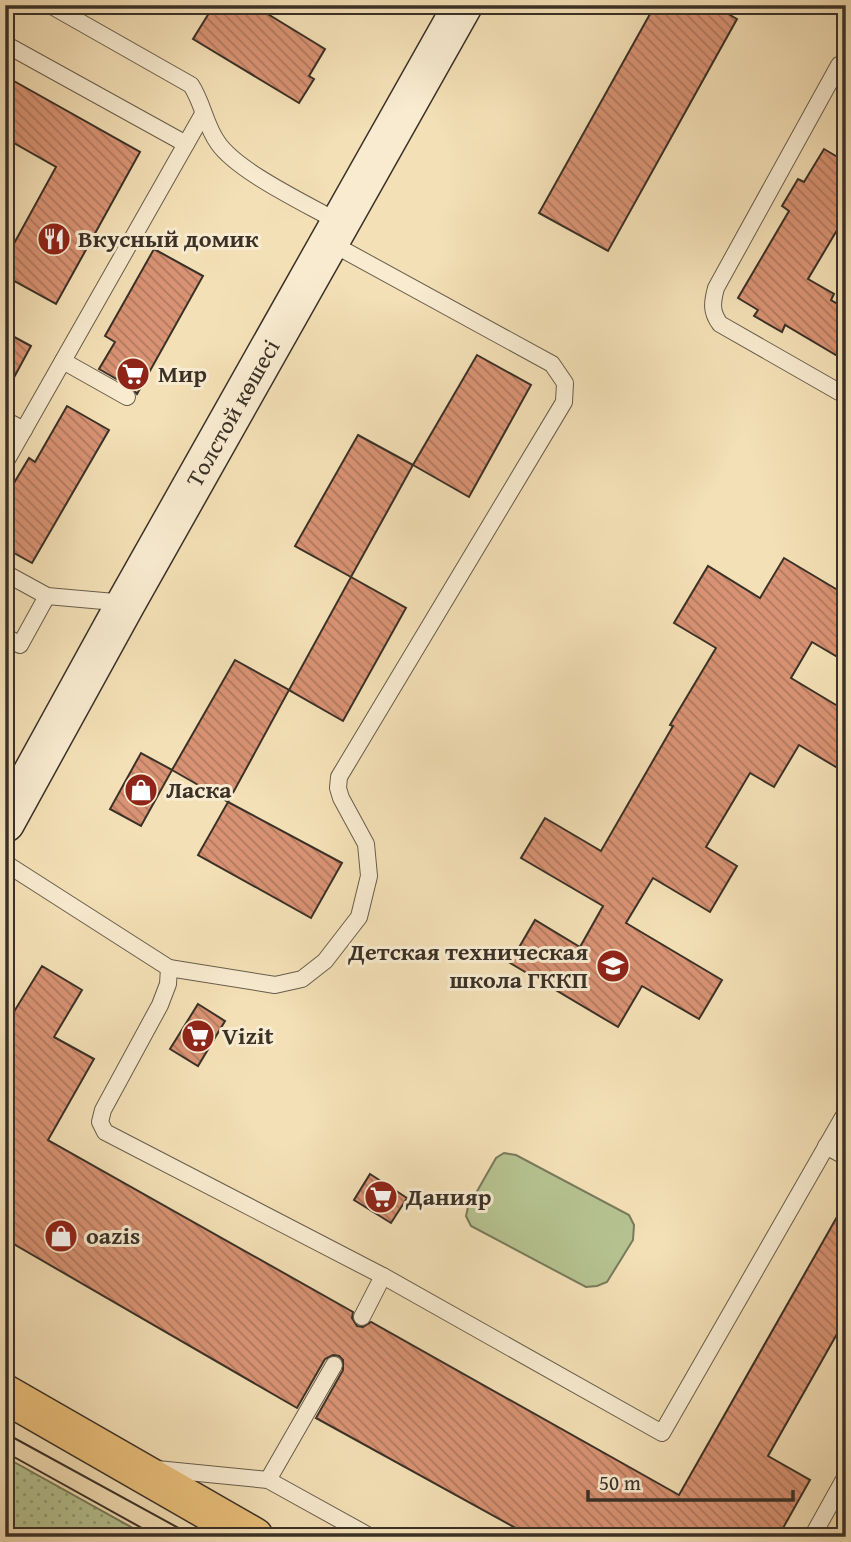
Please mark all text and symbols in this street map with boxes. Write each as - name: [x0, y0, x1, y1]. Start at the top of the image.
- restaurant icon: Вкусный домик: [35, 220, 73, 258]
- place label: Вкусный домик: [78, 221, 259, 256]
- street label: Толстой көшесі: [177, 332, 288, 493]
- supermarket icon: Мир: [114, 355, 152, 393]
- place label: Мир: [158, 356, 207, 391]
- shop icon: Ласка: [122, 771, 160, 809]
- place label: Ласка: [166, 772, 232, 807]
- place label: Детская техническая школа ГККП: [347, 934, 588, 997]
- school or university icon: Детская техническая школа ГККП: [594, 947, 632, 985]
- supermarket icon: Vizit: [179, 1017, 217, 1055]
- place label: Vizit: [222, 1018, 273, 1053]
- supermarket icon: Данияр: [362, 1178, 400, 1216]
- place label: Данияр: [405, 1179, 491, 1214]
- shop icon: oazis: [42, 1217, 80, 1255]
- place label: oazis: [86, 1218, 140, 1253]
- scale bar: [588, 1458, 793, 1502]
- text: 50 m: [599, 1467, 641, 1498]

